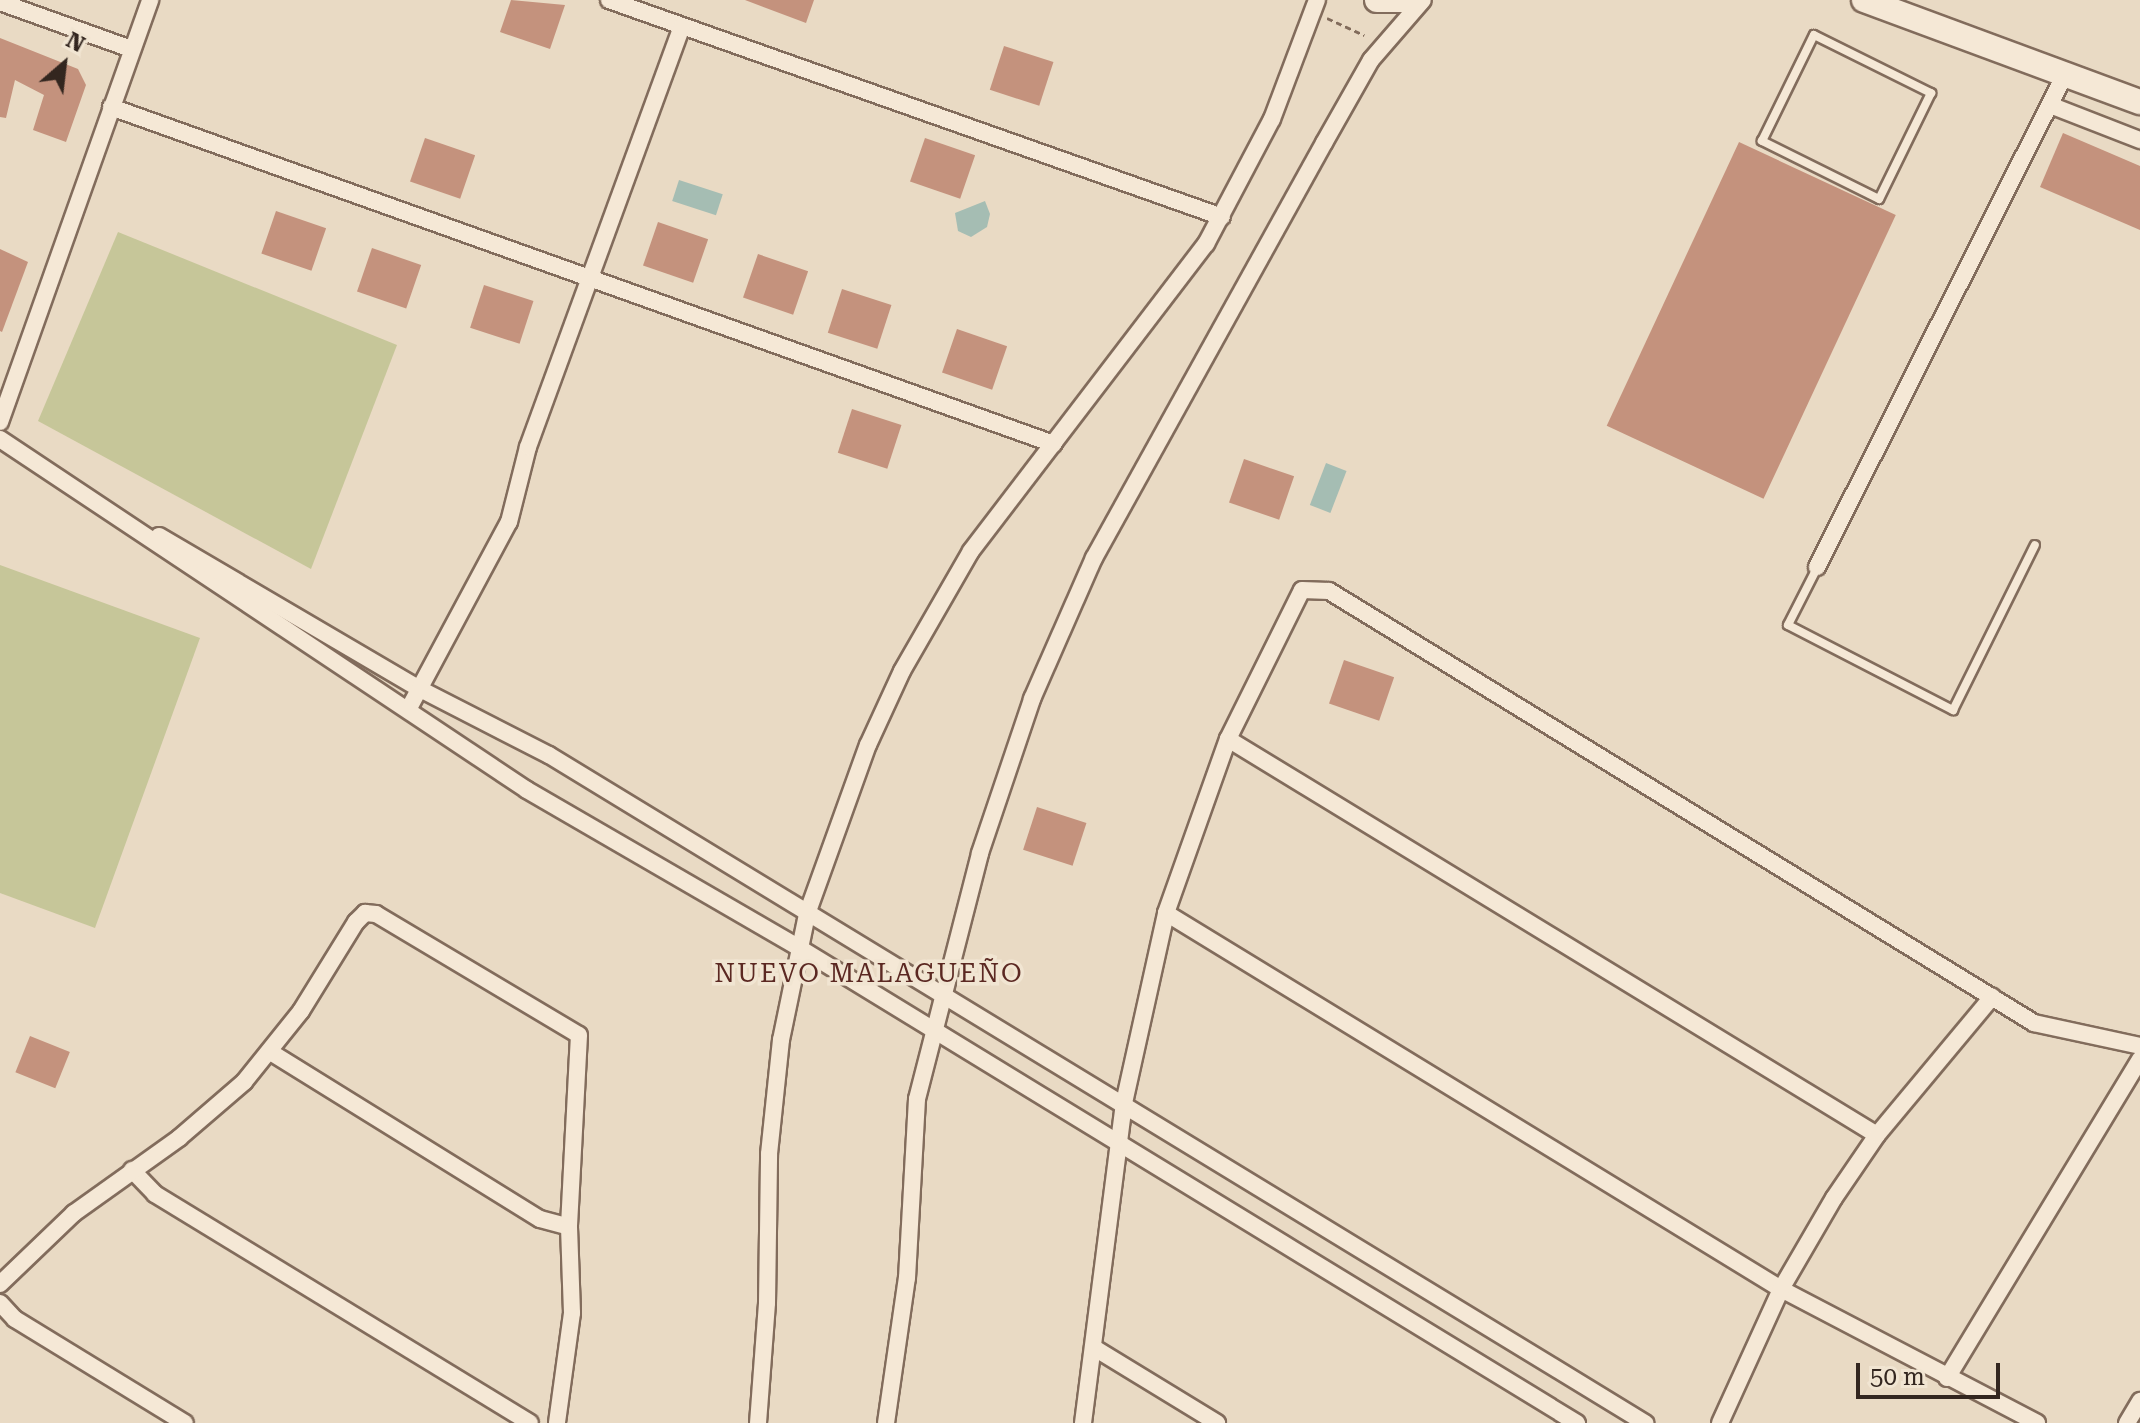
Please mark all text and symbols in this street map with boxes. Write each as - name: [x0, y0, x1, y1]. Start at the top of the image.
- north arrow: [24, 24, 104, 104]
- text: N: [62, 27, 89, 57]
- district label: NUEVO MALAGUEÑO: [714, 958, 1024, 990]
- scale bar: [1860, 1347, 2004, 1397]
- text: 50 m: [1870, 1363, 1925, 1391]

